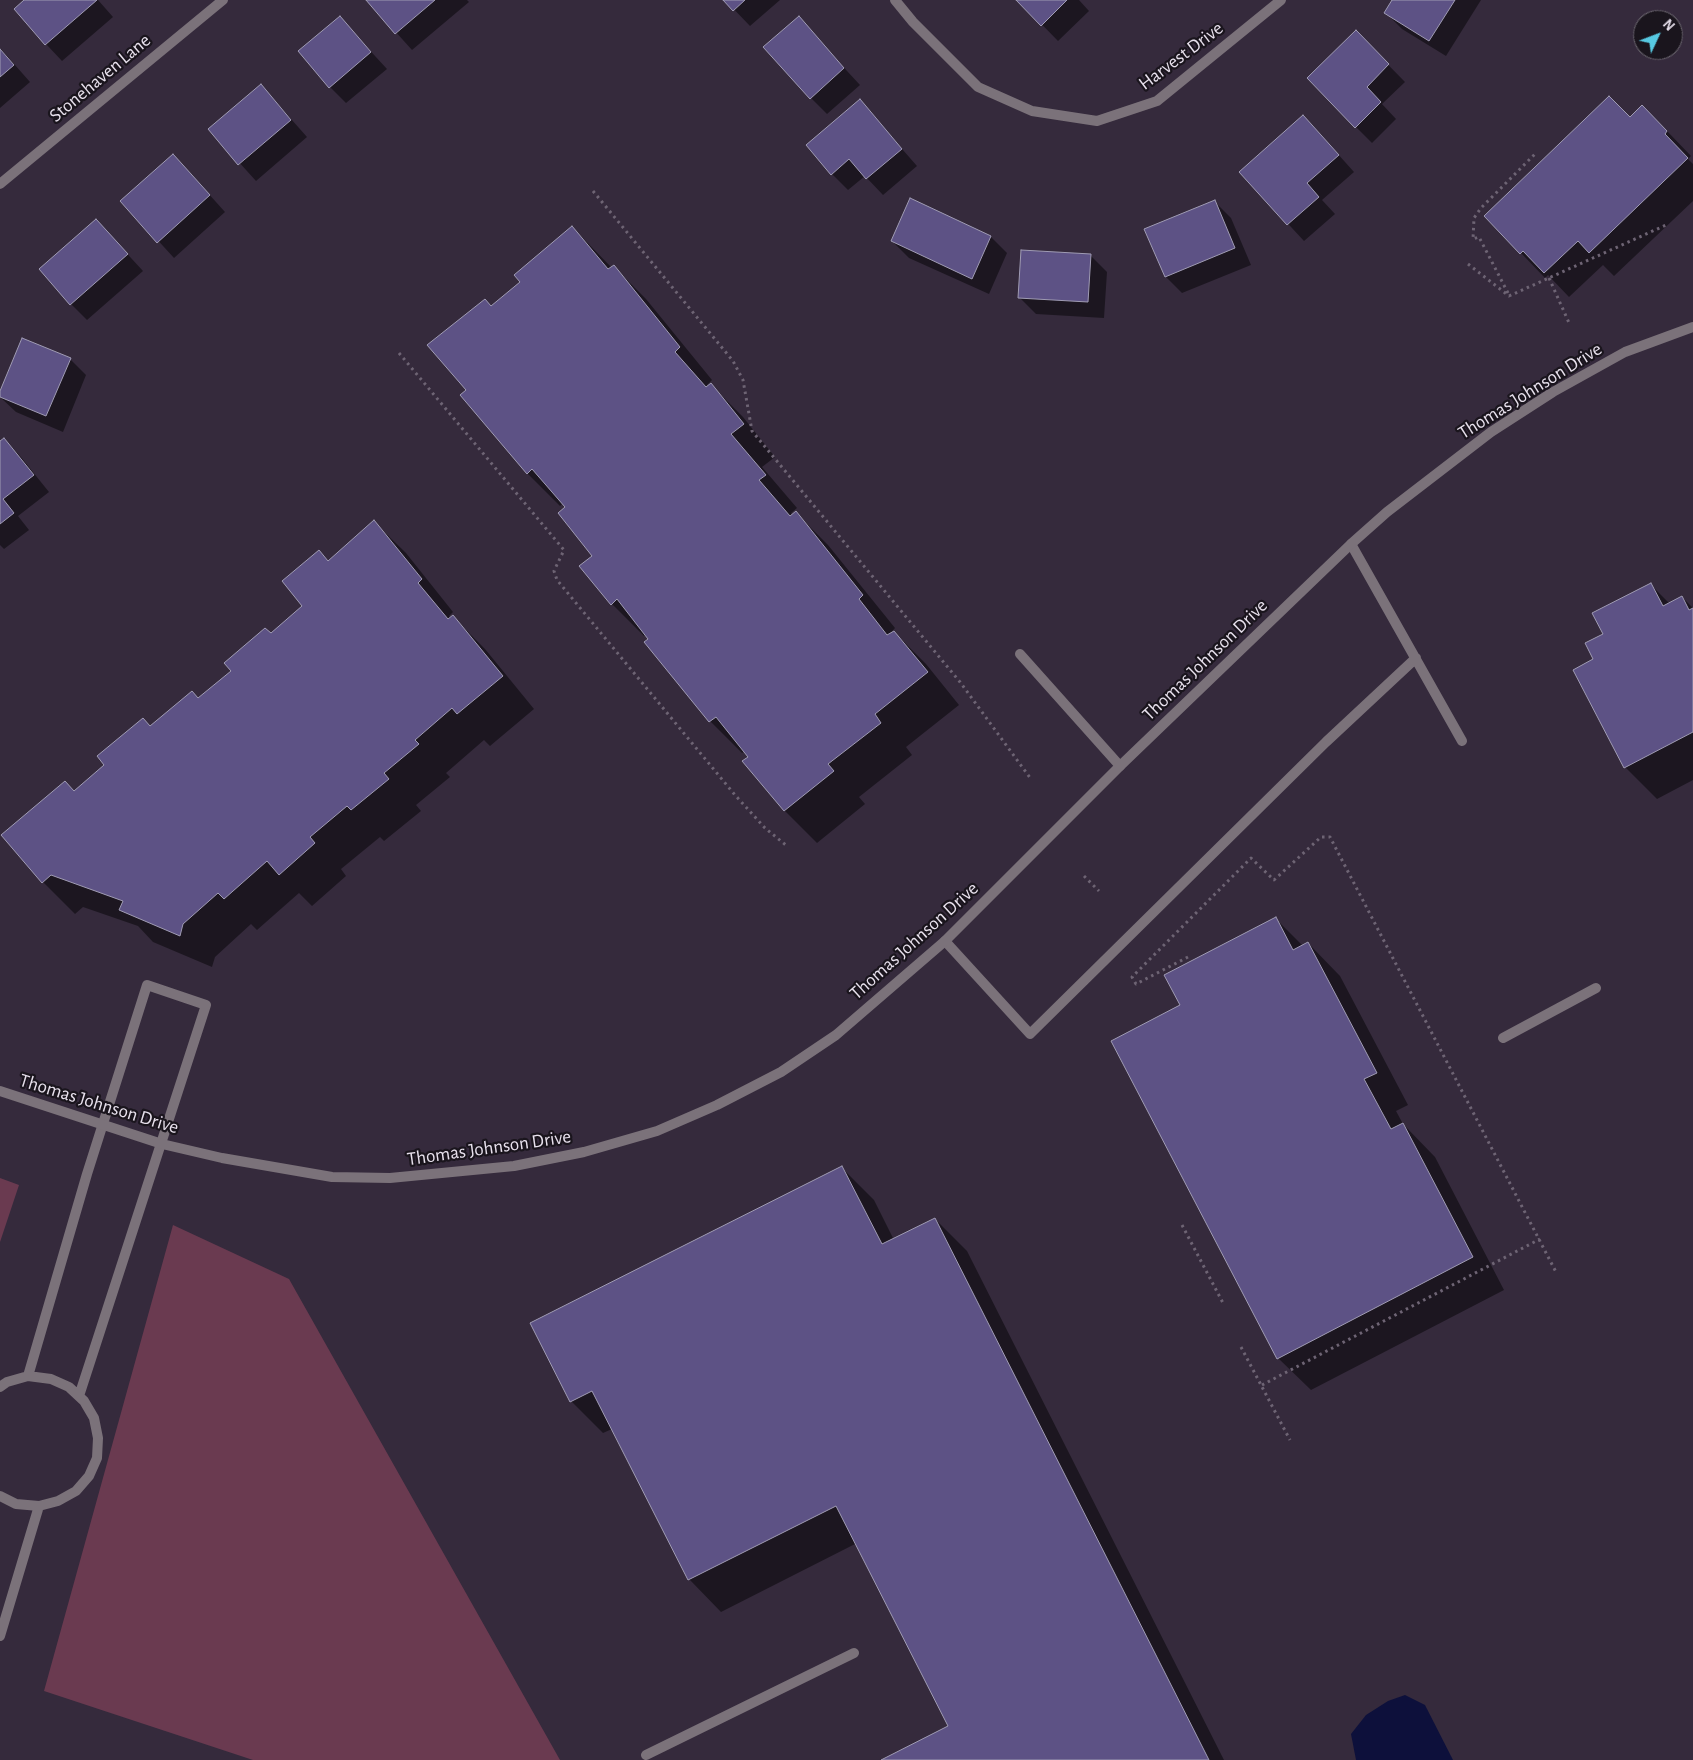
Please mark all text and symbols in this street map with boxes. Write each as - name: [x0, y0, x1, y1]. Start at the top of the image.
- north arrow: [1633, 10, 1683, 60]
- street label: Harvest Drive: [1134, 17, 1228, 95]
- text: N: [1660, 17, 1677, 34]
- street label: Stonehaven Lane: [45, 29, 155, 127]
- street label: Thomas Johnson Drive: [1454, 338, 1606, 444]
- street label: Thomas Johnson Drive: [1138, 594, 1272, 726]
- street label: Thomas Johnson Drive: [845, 877, 983, 1005]
- street label: Thomas Johnson Drive: [17, 1069, 181, 1139]
- street label: Thomas Johnson Drive: [406, 1125, 572, 1171]

